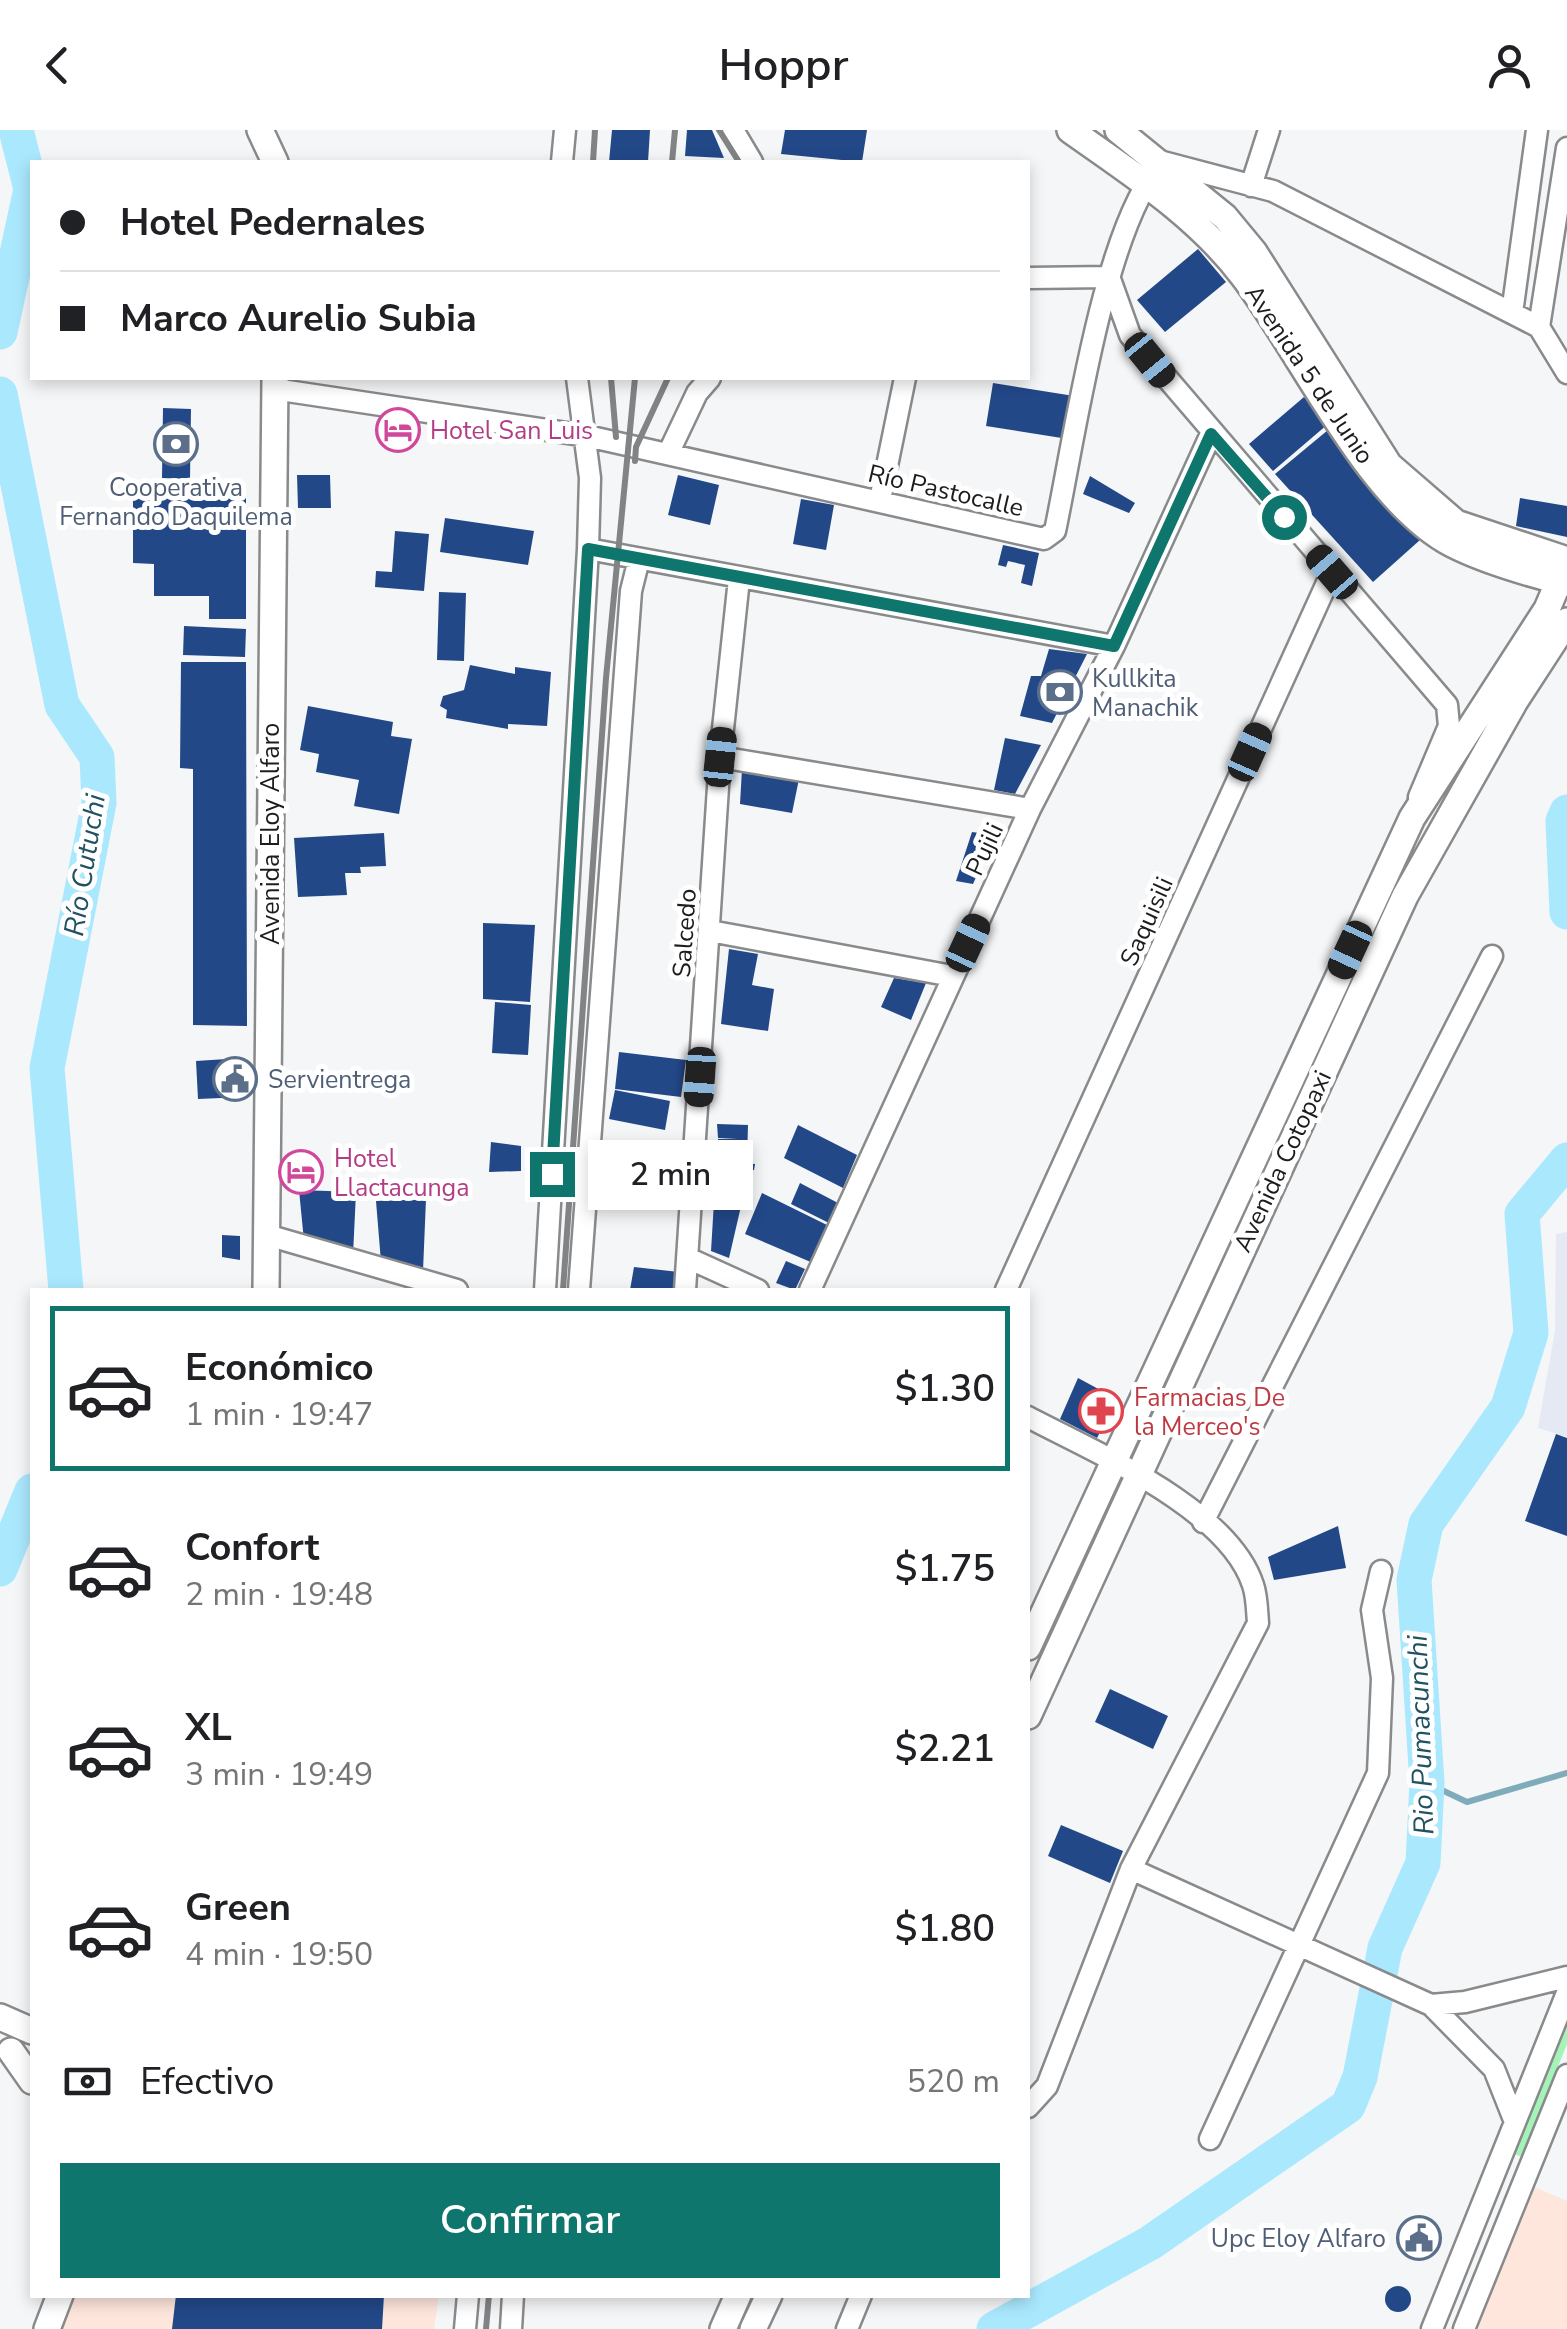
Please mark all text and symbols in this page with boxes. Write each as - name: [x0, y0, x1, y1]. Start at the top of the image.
- text: Hoppr: [719, 35, 848, 96]
- icon: back: [30, 38, 85, 93]
- icon: person: [1482, 38, 1537, 93]
- text: Hotel Pedernales: [120, 197, 425, 248]
- street label: Avenida 5 de Junio: [1236, 278, 1382, 471]
- text: Marco Aurelio Subia: [120, 293, 477, 344]
- car: [1119, 327, 1181, 393]
- hotel icon: Hotel San Luis: [375, 407, 421, 453]
- place label: Hotel San Luis: [430, 414, 593, 448]
- bank icon: Cooperativa Fernando Daquilema: [153, 421, 199, 467]
- street label: Río Pastocalle: [865, 457, 1027, 525]
- place label: Cooperativa Fernando Daquilema: [59, 471, 293, 534]
- route start: [1262, 495, 1307, 540]
- car: [1301, 540, 1363, 604]
- place label: Kullkita Manachik: [1092, 662, 1199, 725]
- bank icon: Kullkita Manachik: [1037, 669, 1083, 715]
- car: [1224, 718, 1276, 786]
- street label: Avenida Eloy Alfaro: [254, 723, 288, 945]
- car: [702, 726, 738, 788]
- water label: Río Cutuchi: [55, 791, 115, 939]
- street label: Pujili: [958, 817, 1012, 881]
- street label: Saquisili: [1112, 872, 1182, 971]
- street label: Salcedo: [665, 887, 705, 979]
- car: [942, 909, 994, 977]
- car: [1324, 916, 1376, 984]
- car: [683, 1046, 717, 1108]
- public building icon: Servientrega: [212, 1056, 258, 1102]
- place label: Servientrega: [268, 1063, 411, 1097]
- street label: Avenida Cotopaxi: [1226, 1065, 1340, 1258]
- callout: 2 min: [587, 1139, 752, 1209]
- place label: Hotel Llactacunga: [334, 1142, 470, 1205]
- hotel icon: Hotel Llactacunga: [278, 1149, 324, 1195]
- route end: [530, 1152, 575, 1197]
- text: 2 min: [630, 1153, 711, 1196]
- text: Económico: [185, 1342, 374, 1393]
- icon: car: [65, 1344, 155, 1434]
- text: $1.30: [895, 1363, 995, 1414]
- place label: Farmacias De la Merceo's: [1134, 1381, 1285, 1444]
- pharmacy icon: Farmacias De la Merceo's: [1078, 1388, 1124, 1434]
- text: 1 min · 19:47: [185, 1393, 373, 1436]
- text: Confort: [185, 1522, 319, 1573]
- icon: car: [65, 1524, 155, 1614]
- text: $1.75: [895, 1543, 995, 1594]
- text: 2 min · 19:48: [185, 1573, 373, 1616]
- water label: Rio Pumacunchi: [1399, 1634, 1443, 1836]
- text: XL: [185, 1702, 232, 1753]
- icon: car: [65, 1704, 155, 1794]
- text: $2.21: [895, 1723, 995, 1774]
- text: 3 min · 19:49: [185, 1753, 373, 1796]
- text: Green: [185, 1882, 291, 1933]
- icon: car: [65, 1884, 155, 1974]
- text: $1.80: [895, 1903, 995, 1954]
- text: 4 min · 19:50: [185, 1933, 373, 1976]
- icon: cash: [60, 2054, 115, 2109]
- text: Efectivo: [140, 2056, 274, 2107]
- text: 520 m: [907, 2060, 1000, 2103]
- button: Confirmar: [60, 2163, 1000, 2278]
- public building icon: Upc Eloy Alfaro: [1396, 2215, 1442, 2261]
- place label: Upc Eloy Alfaro: [1211, 2222, 1386, 2256]

